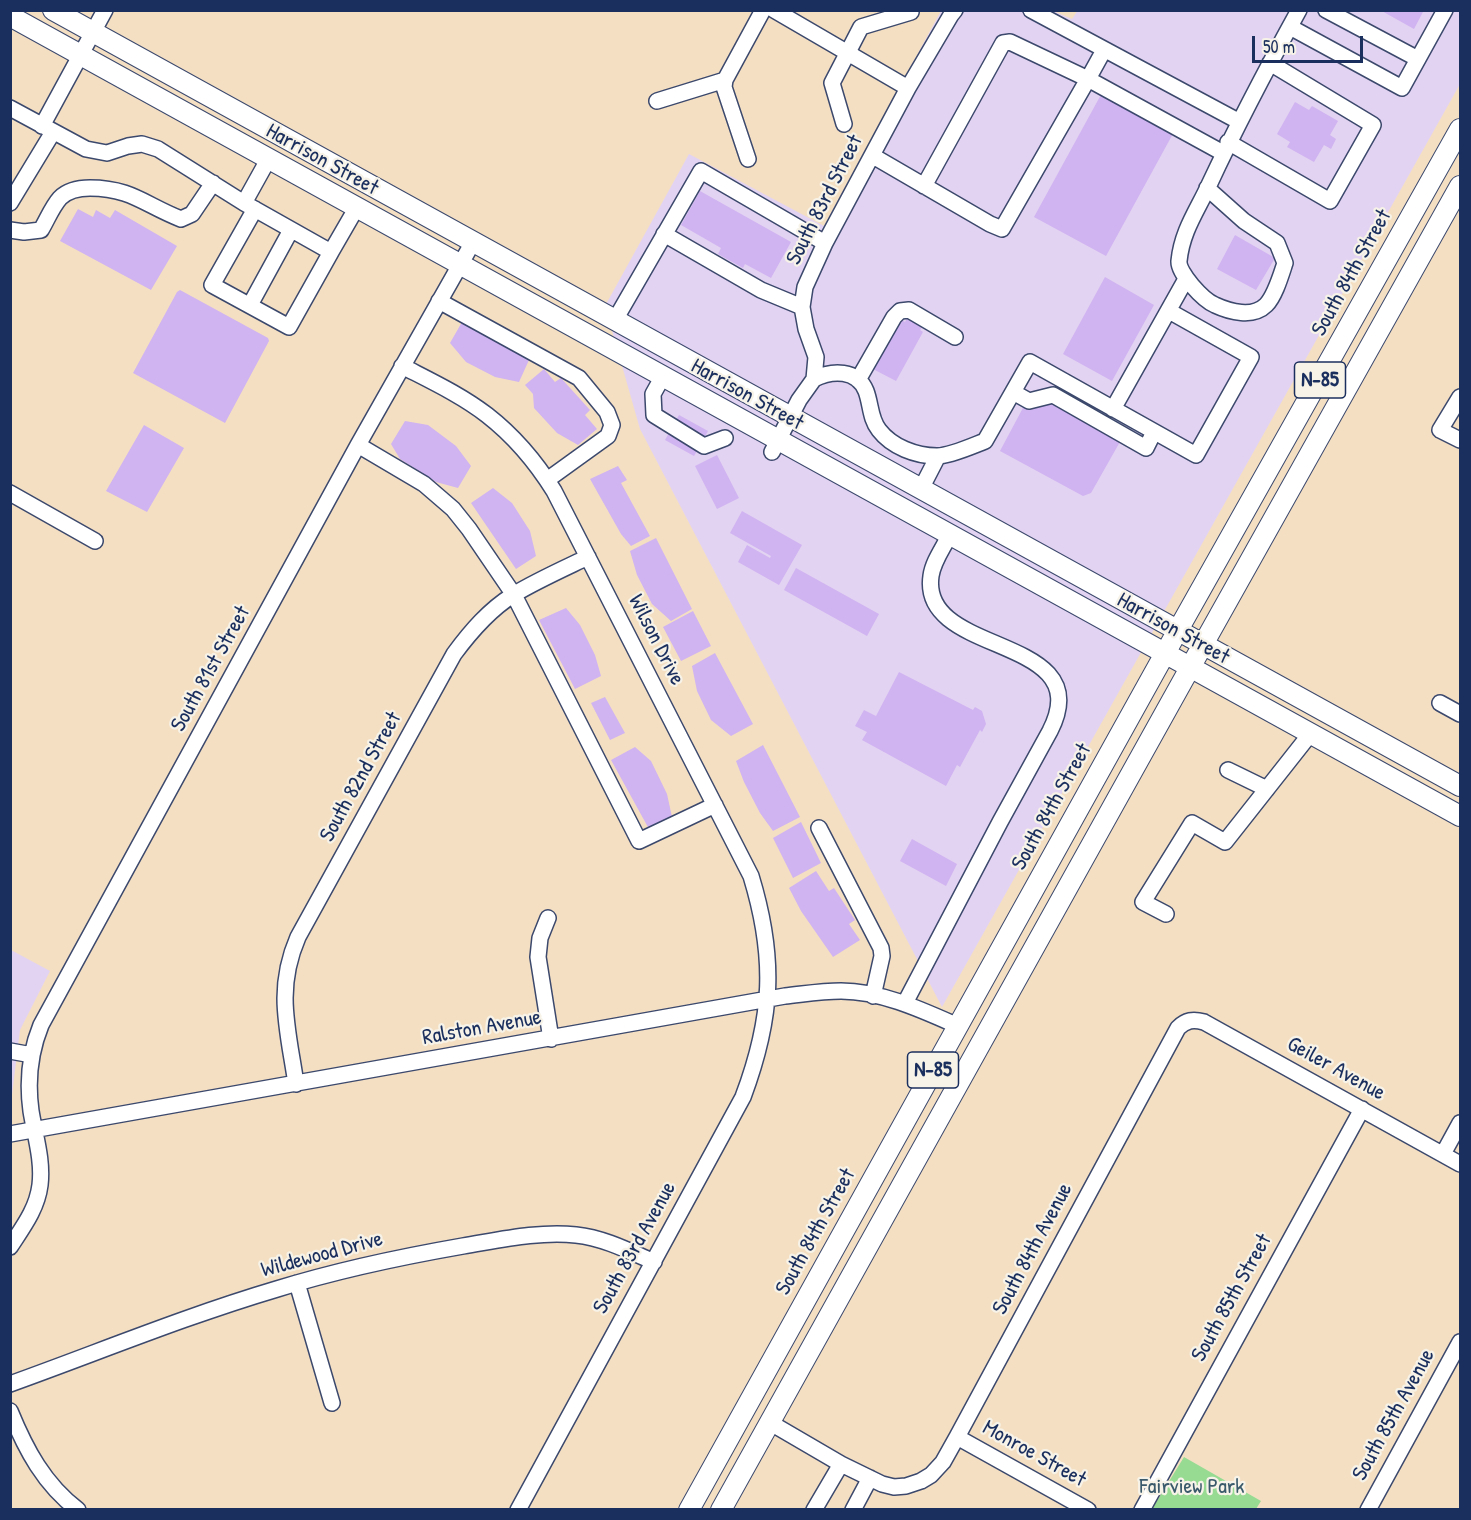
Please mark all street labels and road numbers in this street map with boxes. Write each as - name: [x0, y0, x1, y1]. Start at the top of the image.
- street label: Harrison Street: [261, 118, 383, 202]
- street label: South 83rd Street: [781, 131, 869, 269]
- street label: South 84th Street: [1306, 205, 1398, 341]
- street label: Harrison Street: [686, 353, 808, 437]
- road number: N-85: [1294, 362, 1346, 398]
- street label: Harrison Street: [1112, 587, 1234, 671]
- street label: Wilson Drive: [622, 590, 690, 690]
- street label: South 81st Street: [166, 602, 256, 736]
- street label: South 82nd Street: [314, 708, 408, 846]
- street label: South 84th Street: [1006, 739, 1098, 875]
- street label: Ralston Avenue: [421, 1005, 543, 1051]
- street label: Geiler Avenue: [1282, 1031, 1390, 1107]
- road number: N-85: [908, 1052, 958, 1088]
- street label: South 84th Street: [770, 1164, 862, 1300]
- street label: South 83rd Avenue: [588, 1177, 682, 1319]
- street label: South 84th Avenue: [987, 1179, 1079, 1319]
- street label: Wildewood Drive: [258, 1226, 386, 1284]
- street label: South 85th Street: [1186, 1230, 1278, 1366]
- street label: South 85th Avenue: [1347, 1345, 1441, 1485]
- street label: Monroe Street: [978, 1415, 1090, 1493]

